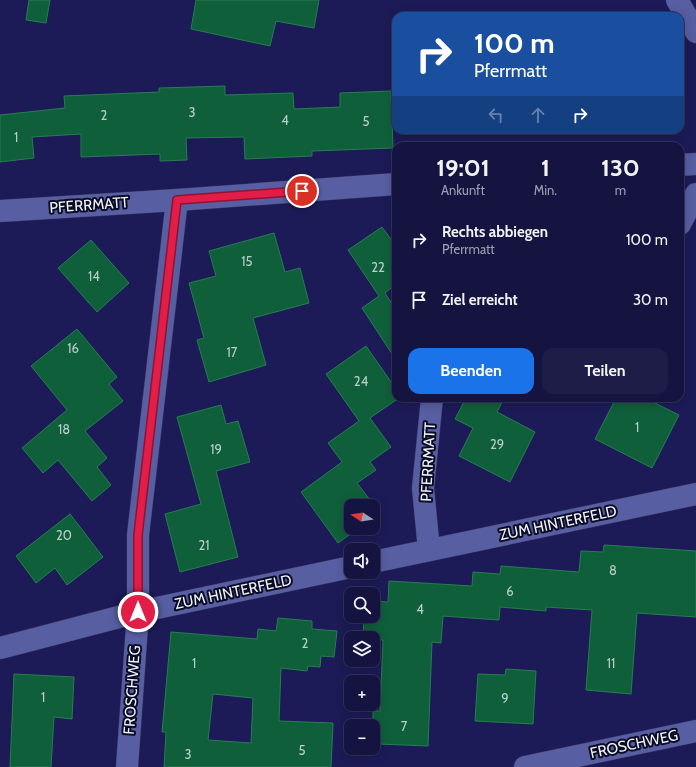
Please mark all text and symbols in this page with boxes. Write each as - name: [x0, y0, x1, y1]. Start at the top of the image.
- text: 100 m: [474, 26, 555, 60]
- icon: right: [408, 28, 460, 80]
- text: Pferrmatt: [474, 60, 547, 82]
- house number: 3: [188, 104, 196, 120]
- icon: left: [485, 104, 507, 126]
- icon: ahead: [527, 104, 549, 126]
- icon: right: [569, 104, 591, 126]
- house number: 2: [101, 107, 108, 123]
- house number: 4: [281, 112, 289, 128]
- house number: 5: [362, 113, 370, 129]
- house number: 1: [14, 129, 18, 145]
- text: 19:01: [436, 153, 490, 182]
- text: 1: [541, 153, 550, 182]
- text: 130: [601, 153, 640, 182]
- pin: [285, 174, 319, 208]
- icon: arrive: [291, 180, 313, 202]
- text: Ankunft: [441, 182, 485, 198]
- text: Min.: [534, 182, 557, 198]
- text: m: [615, 182, 626, 198]
- street label: PFERRMATT: [49, 193, 129, 217]
- text: Rechts abbiegen: [442, 223, 548, 241]
- icon: right: [408, 229, 430, 251]
- text: 100 m: [626, 231, 668, 249]
- text: Pferrmatt: [442, 241, 495, 257]
- house number: 15: [241, 253, 253, 269]
- house number: 22: [371, 259, 385, 275]
- house number: 14: [88, 268, 100, 284]
- icon: arrive: [408, 289, 430, 311]
- text: Ziel erreicht: [442, 291, 518, 309]
- text: 30 m: [633, 291, 668, 309]
- house number: 16: [67, 340, 79, 356]
- house number: 17: [227, 344, 238, 360]
- button: Beenden: [408, 348, 534, 394]
- button: Teilen: [542, 348, 668, 394]
- house number: 24: [354, 373, 369, 389]
- house number: 1: [635, 419, 639, 435]
- house number: 18: [58, 421, 70, 437]
- street label: PFERRMATT: [417, 422, 439, 502]
- house number: 29: [490, 436, 504, 452]
- house number: 19: [210, 441, 222, 457]
- north arrow: [344, 499, 380, 535]
- map controls: [344, 499, 380, 755]
- street label: ZUM HINTERFELD: [498, 502, 618, 544]
- house number: 20: [56, 527, 72, 543]
- house number: 21: [198, 537, 210, 553]
- button: sound: [344, 543, 380, 579]
- house number: 8: [609, 562, 617, 578]
- street label: ZUM HINTERFELD: [173, 571, 293, 613]
- house number: 6: [506, 583, 514, 599]
- button: search: [344, 587, 380, 623]
- position arrow: [117, 591, 159, 633]
- house number: 4: [416, 601, 424, 617]
- button: layers: [344, 631, 380, 667]
- house number: 2: [302, 635, 309, 651]
- street label: FROSCHWEG: [120, 645, 144, 735]
- house number: 1: [192, 655, 196, 671]
- house number: 11: [607, 655, 615, 671]
- button: +: [344, 675, 380, 711]
- house number: 1: [41, 689, 45, 705]
- house number: 9: [501, 690, 509, 706]
- house number: 7: [401, 718, 408, 734]
- button: −: [344, 719, 380, 755]
- street label: FROSCHWEG: [588, 726, 680, 762]
- house number: 5: [298, 742, 306, 758]
- house number: 3: [184, 746, 192, 762]

